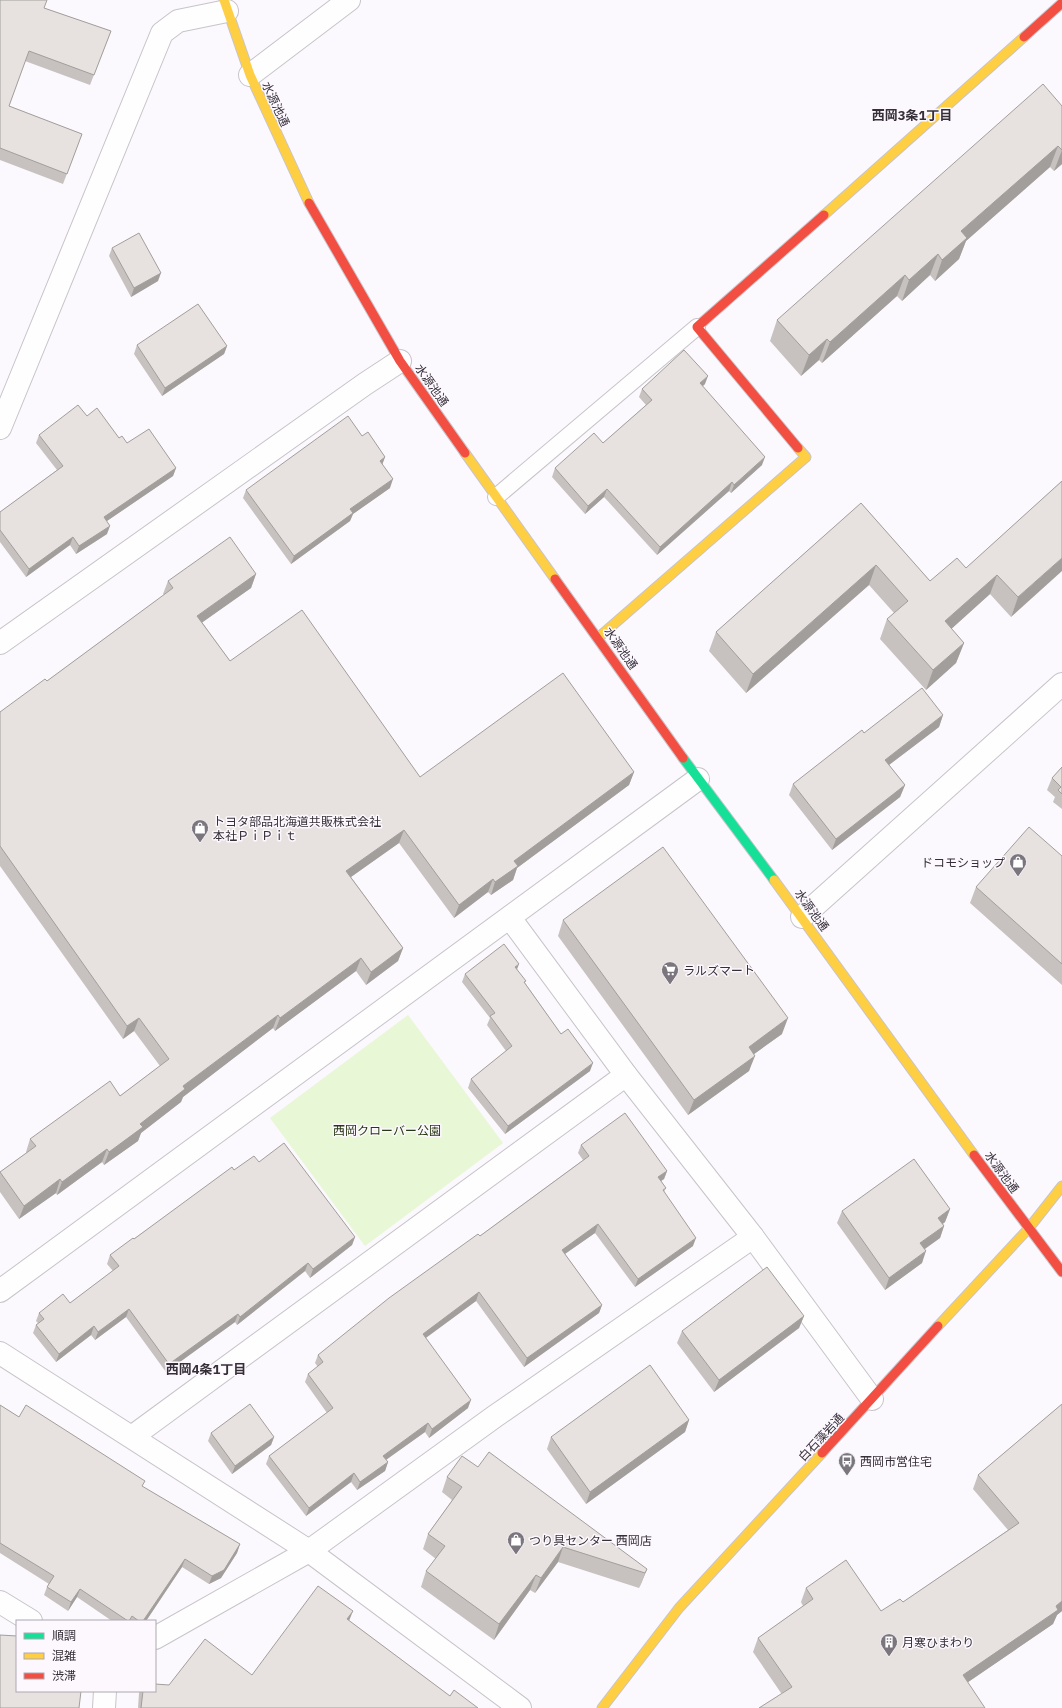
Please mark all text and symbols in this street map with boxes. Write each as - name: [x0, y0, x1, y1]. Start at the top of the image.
- street label: 水源池通: [259, 79, 293, 129]
- district label: 西岡3条1丁目: [872, 107, 952, 124]
- street label: 水源池通: [412, 361, 452, 409]
- street label: 水源池通: [601, 624, 641, 672]
- place label: トヨタ部品北海道共販株式会社 本社ＰｉＰｉｔ: [213, 814, 381, 843]
- shop icon: トヨタ部品北海道共販株式会社 本社ＰｉＰｉｔ: [190, 818, 210, 843]
- shop icon: ドコモショップ: [1008, 852, 1028, 877]
- place label: ドコモショップ: [921, 855, 1005, 870]
- street label: 水源池通: [792, 886, 832, 934]
- supermarket icon: ラルズマート: [660, 960, 680, 985]
- place label: ラルズマート: [683, 963, 755, 978]
- park label: 西岡クローバー公園: [333, 1123, 441, 1138]
- street label: 水源池通: [982, 1148, 1022, 1196]
- district label: 西岡4条1丁目: [166, 1361, 246, 1378]
- street label: 白石藻岩通: [795, 1410, 847, 1464]
- bus stop icon: 西岡市営住宅: [837, 1451, 857, 1476]
- place label: 西岡市営住宅: [860, 1454, 932, 1469]
- shop icon: つり具センター 西岡店: [506, 1530, 526, 1555]
- place label: つり具センター 西岡店: [529, 1533, 652, 1548]
- legend: [16, 1620, 156, 1692]
- text: 順調: [52, 1628, 76, 1643]
- building icon: 月寒ひまわり: [879, 1632, 899, 1657]
- place label: 月寒ひまわり: [902, 1635, 974, 1650]
- text: 混雑: [52, 1648, 76, 1663]
- text: 渋滞: [52, 1668, 76, 1683]

